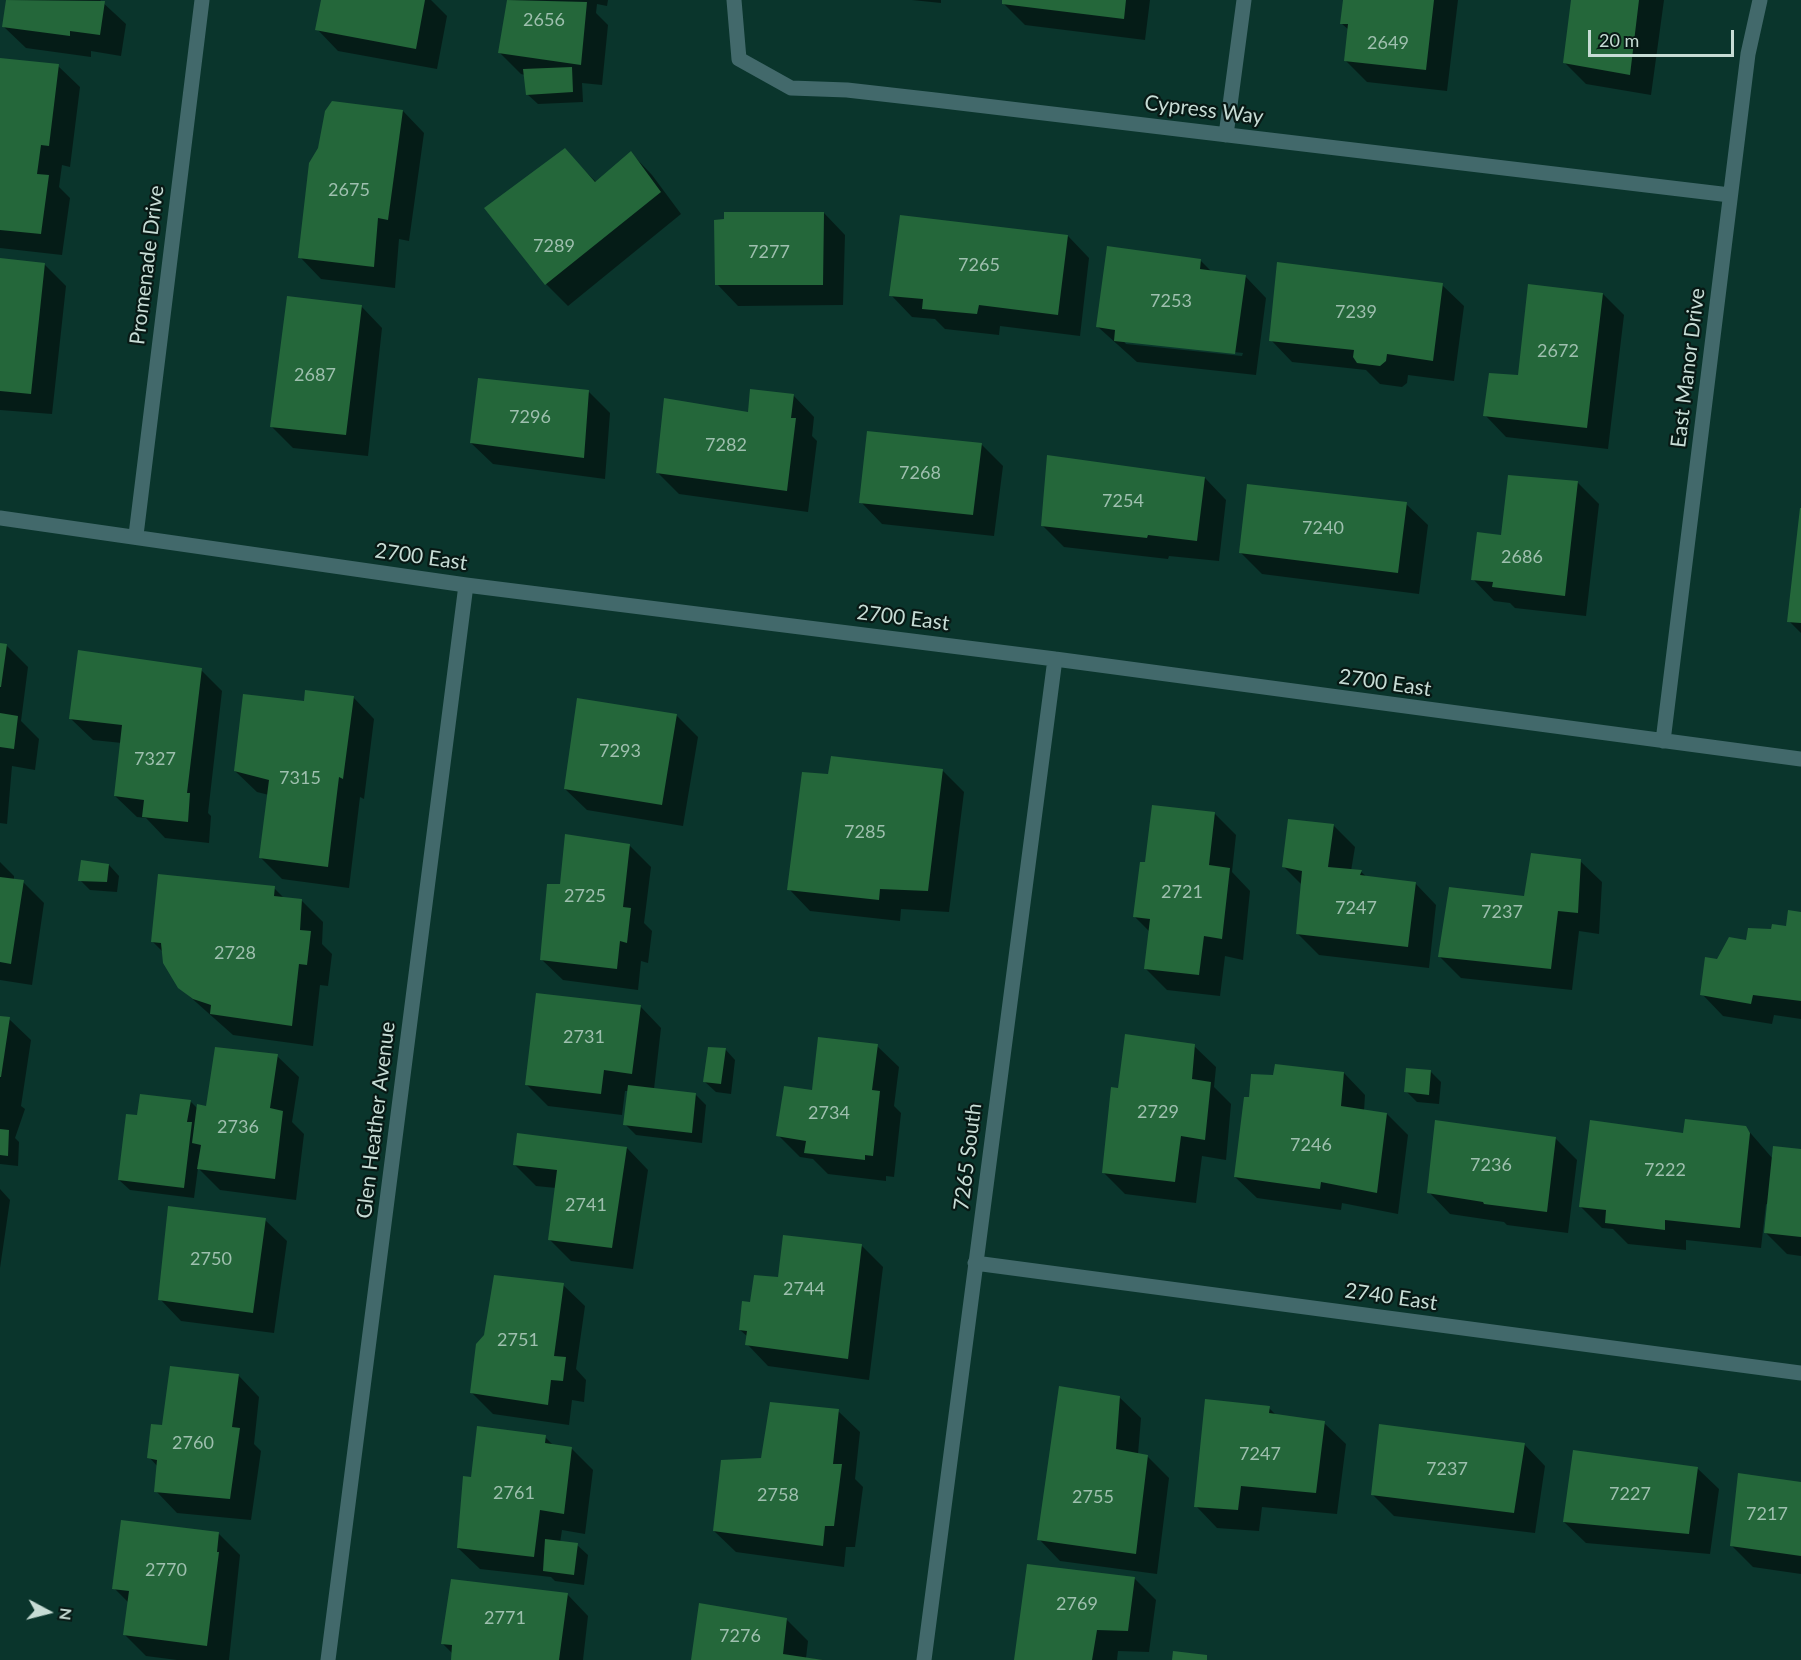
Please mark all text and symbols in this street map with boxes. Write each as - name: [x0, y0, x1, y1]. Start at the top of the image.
- house number: 2656: [523, 9, 565, 31]
- scale bar: [1591, 18, 1736, 56]
- text: 20 m: [1599, 29, 1639, 51]
- house number: 2649: [1367, 32, 1409, 54]
- street label: Cypress Way: [1143, 90, 1265, 130]
- house number: 2675: [328, 179, 370, 201]
- street label: Promenade Drive: [125, 184, 169, 346]
- house number: 7289: [533, 235, 575, 257]
- house number: 7277: [748, 241, 790, 263]
- house number: 7265: [958, 254, 1000, 276]
- street label: East Manor Drive: [1666, 287, 1710, 449]
- house number: 7253: [1150, 290, 1192, 312]
- house number: 7239: [1335, 301, 1377, 323]
- house number: 2672: [1537, 340, 1579, 362]
- house number: 2687: [294, 364, 336, 386]
- house number: 7296: [509, 406, 551, 428]
- house number: 7282: [705, 434, 747, 456]
- house number: 7268: [899, 462, 941, 484]
- house number: 7254: [1102, 490, 1144, 512]
- house number: 7240: [1302, 517, 1344, 539]
- street label: 2700 East: [373, 538, 469, 576]
- house number: 2686: [1501, 546, 1543, 568]
- street label: 2700 East: [855, 600, 951, 636]
- street label: 2700 East: [1337, 664, 1433, 702]
- house number: 7293: [599, 740, 641, 762]
- house number: 7327: [134, 748, 176, 770]
- house number: 7315: [279, 767, 321, 789]
- house number: 7285: [844, 821, 886, 843]
- house number: 2721: [1161, 881, 1203, 903]
- house number: 2725: [564, 885, 606, 907]
- house number: 7247: [1335, 897, 1377, 919]
- house number: 7237: [1481, 901, 1523, 923]
- house number: 2728: [214, 942, 256, 964]
- street label: Glen Heather Avenue: [351, 1020, 401, 1220]
- house number: 2731: [563, 1026, 605, 1048]
- house number: 2729: [1137, 1101, 1179, 1123]
- house number: 2734: [808, 1102, 850, 1124]
- street label: 7265 South: [949, 1102, 987, 1212]
- house number: 2736: [217, 1116, 259, 1138]
- house number: 7246: [1290, 1134, 1332, 1156]
- house number: 7236: [1470, 1154, 1512, 1176]
- house number: 7222: [1644, 1159, 1686, 1181]
- house number: 2741: [565, 1194, 607, 1216]
- house number: 2750: [190, 1248, 232, 1270]
- house number: 2744: [783, 1278, 825, 1300]
- street label: 2740 East: [1343, 1278, 1439, 1316]
- house number: 2751: [497, 1329, 539, 1351]
- house number: 2760: [172, 1432, 214, 1454]
- house number: 7247: [1239, 1443, 1281, 1465]
- house number: 7237: [1426, 1458, 1468, 1480]
- house number: 2761: [493, 1482, 535, 1504]
- house number: 7227: [1609, 1483, 1651, 1505]
- house number: 2758: [757, 1484, 799, 1506]
- house number: 2755: [1072, 1486, 1114, 1508]
- house number: 7217: [1746, 1503, 1788, 1525]
- house number: 2770: [145, 1559, 187, 1581]
- north arrow: [18, 1582, 78, 1642]
- house number: 2769: [1056, 1593, 1098, 1615]
- text: N: [56, 1607, 77, 1622]
- house number: 2771: [484, 1607, 526, 1629]
- house number: 7276: [719, 1625, 761, 1647]

